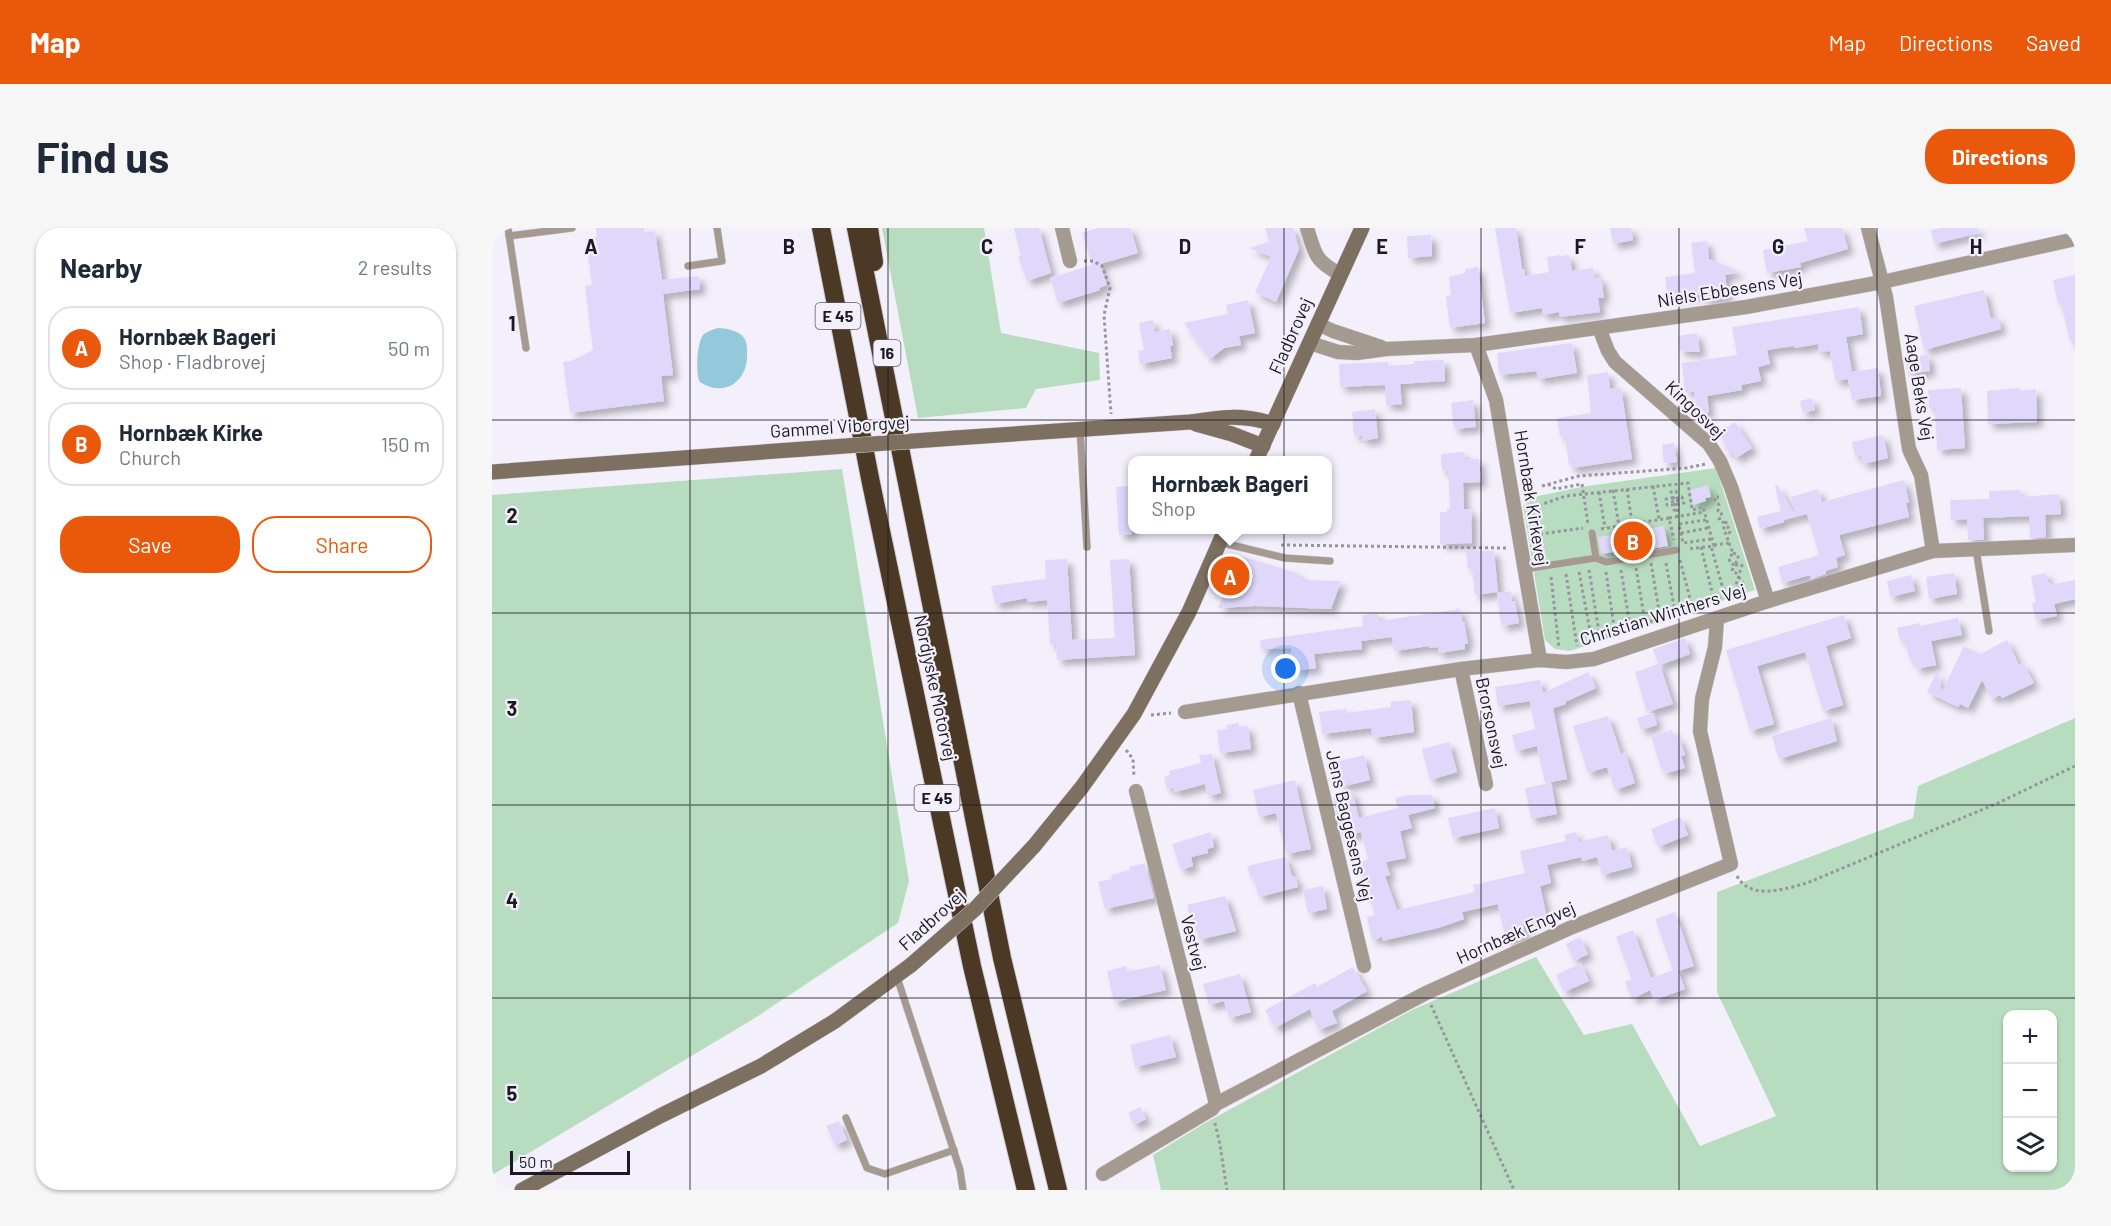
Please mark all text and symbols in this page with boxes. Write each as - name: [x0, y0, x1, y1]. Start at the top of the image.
- text: Map: [30, 25, 81, 59]
- text: Map: [1829, 30, 1866, 55]
- text: Directions: [1899, 30, 1993, 55]
- text: Saved: [2026, 30, 2081, 55]
- button: Directions: [1925, 129, 2075, 184]
- text: Find us: [36, 131, 169, 181]
- text: A: [584, 234, 598, 258]
- text: B: [783, 234, 795, 258]
- text: C: [981, 234, 993, 258]
- text: D: [1179, 234, 1191, 258]
- text: E: [1376, 234, 1388, 258]
- text: F: [1574, 234, 1586, 258]
- text: G: [1772, 234, 1784, 258]
- text: H: [1970, 234, 1982, 258]
- text: Nearby: [60, 252, 142, 283]
- text: 2 results: [358, 255, 432, 279]
- street label: Niels Ebbesens Vej: [1656, 267, 1804, 311]
- street label: Fladbrovej: [1263, 294, 1317, 377]
- road number: E 45: [816, 303, 860, 329]
- text: 1: [508, 311, 516, 335]
- text: Hornbæk Bageri: [119, 323, 276, 349]
- street label: Aage Beks Vej: [1901, 331, 1939, 442]
- text: A: [75, 336, 88, 360]
- text: 50 m: [388, 336, 430, 360]
- road number: 16: [874, 340, 900, 366]
- text: Shop · Fladbrovej: [119, 349, 266, 373]
- street label: Kingosvej: [1661, 375, 1730, 443]
- street label: Gammel Viborgvej: [769, 410, 911, 442]
- text: Hornbæk Kirke: [119, 419, 263, 445]
- street label: Hornbæk Kirkevej: [1510, 428, 1554, 568]
- text: B: [75, 432, 88, 456]
- text: 150 m: [381, 432, 430, 456]
- text: Church: [119, 445, 181, 469]
- popup: [1128, 456, 1332, 534]
- text: Hornbæk Bageri: [1151, 470, 1309, 496]
- text: Shop: [1151, 496, 1196, 520]
- text: 2: [506, 503, 518, 527]
- button: Save: [60, 516, 240, 573]
- button: Share: [252, 516, 432, 573]
- pin: B: [1614, 518, 1652, 564]
- pin: A: [1210, 554, 1250, 598]
- street label: Christian Winthers Vej: [1577, 578, 1748, 650]
- street label: Nordjyske Motorvej: [910, 613, 962, 763]
- your location: [1271, 654, 1300, 683]
- street label: Brorsonsvej: [1472, 675, 1512, 770]
- text: 3: [507, 696, 517, 720]
- street label: Jens Baggesens Vej: [1322, 748, 1378, 904]
- road number: E 45: [914, 785, 960, 811]
- street label: Fladbrovej: [894, 884, 969, 955]
- text: 4: [506, 888, 518, 912]
- street label: Hornbæk Engvej: [1453, 896, 1578, 968]
- street label: Vestvej: [1176, 913, 1211, 973]
- map controls: [2003, 1010, 2057, 1172]
- button: +: [2003, 1010, 2057, 1064]
- button: −: [2003, 1064, 2057, 1118]
- text: 5: [507, 1081, 518, 1105]
- button: layers: [2003, 1118, 2057, 1172]
- scale bar: [510, 1148, 630, 1176]
- text: 50 m: [519, 1152, 553, 1171]

